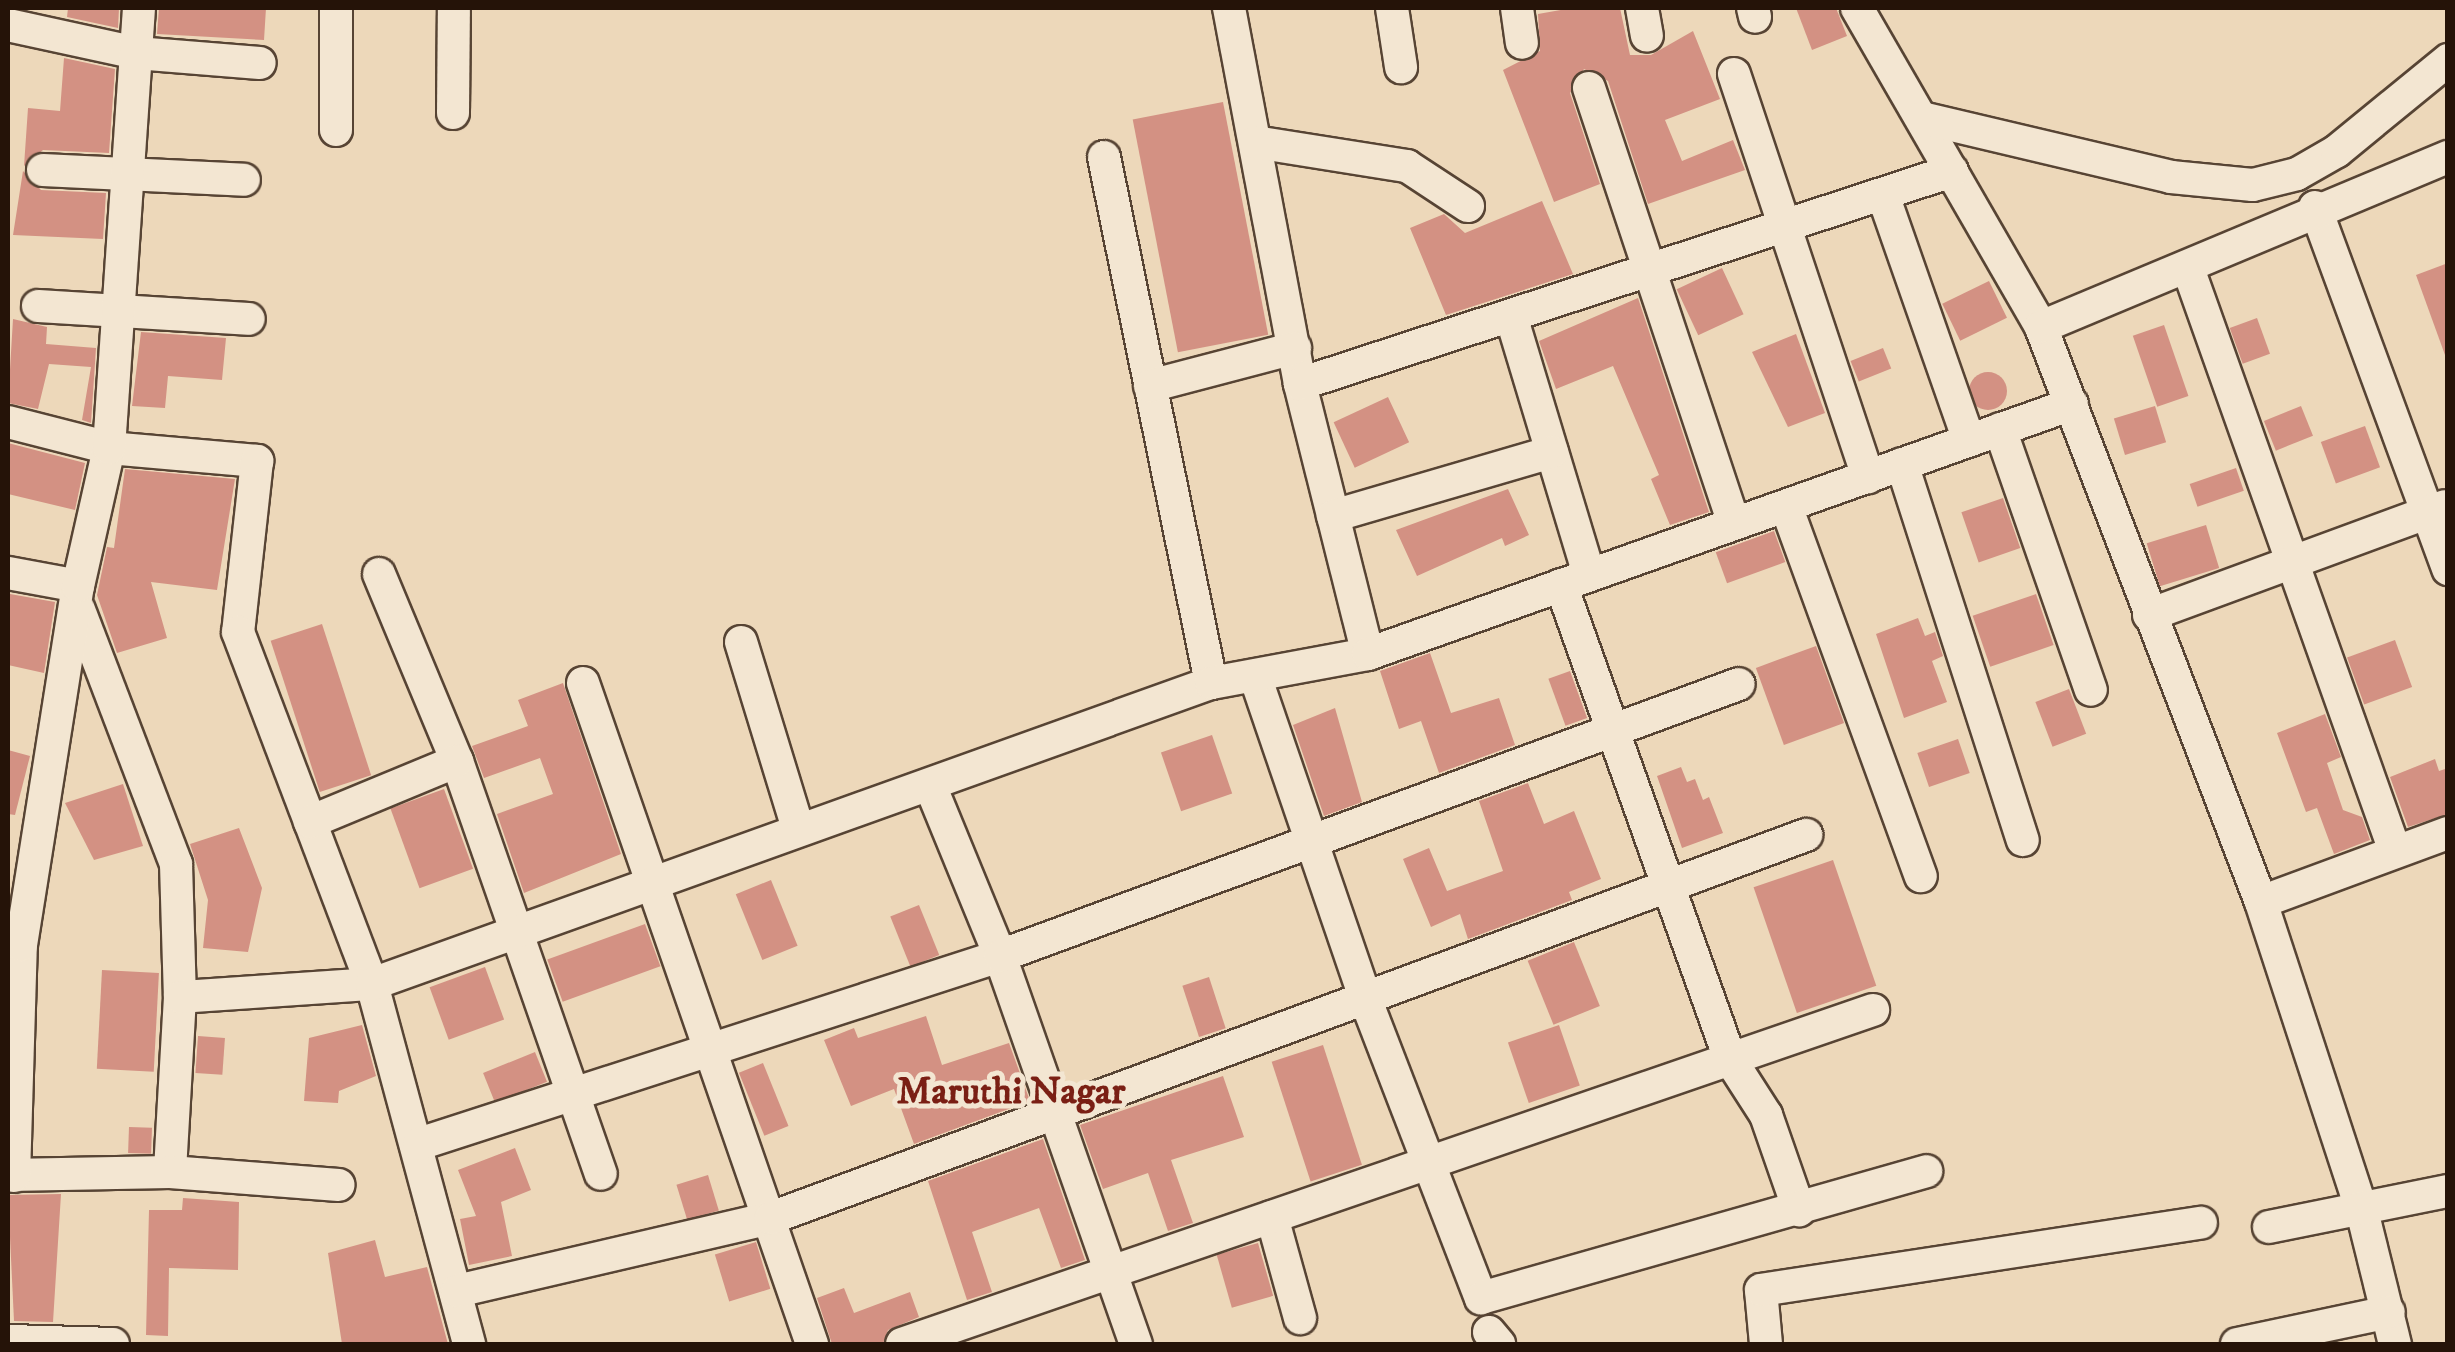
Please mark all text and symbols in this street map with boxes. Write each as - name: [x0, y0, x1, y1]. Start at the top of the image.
- district label: Maruthi Nagar: [897, 1070, 1125, 1116]

